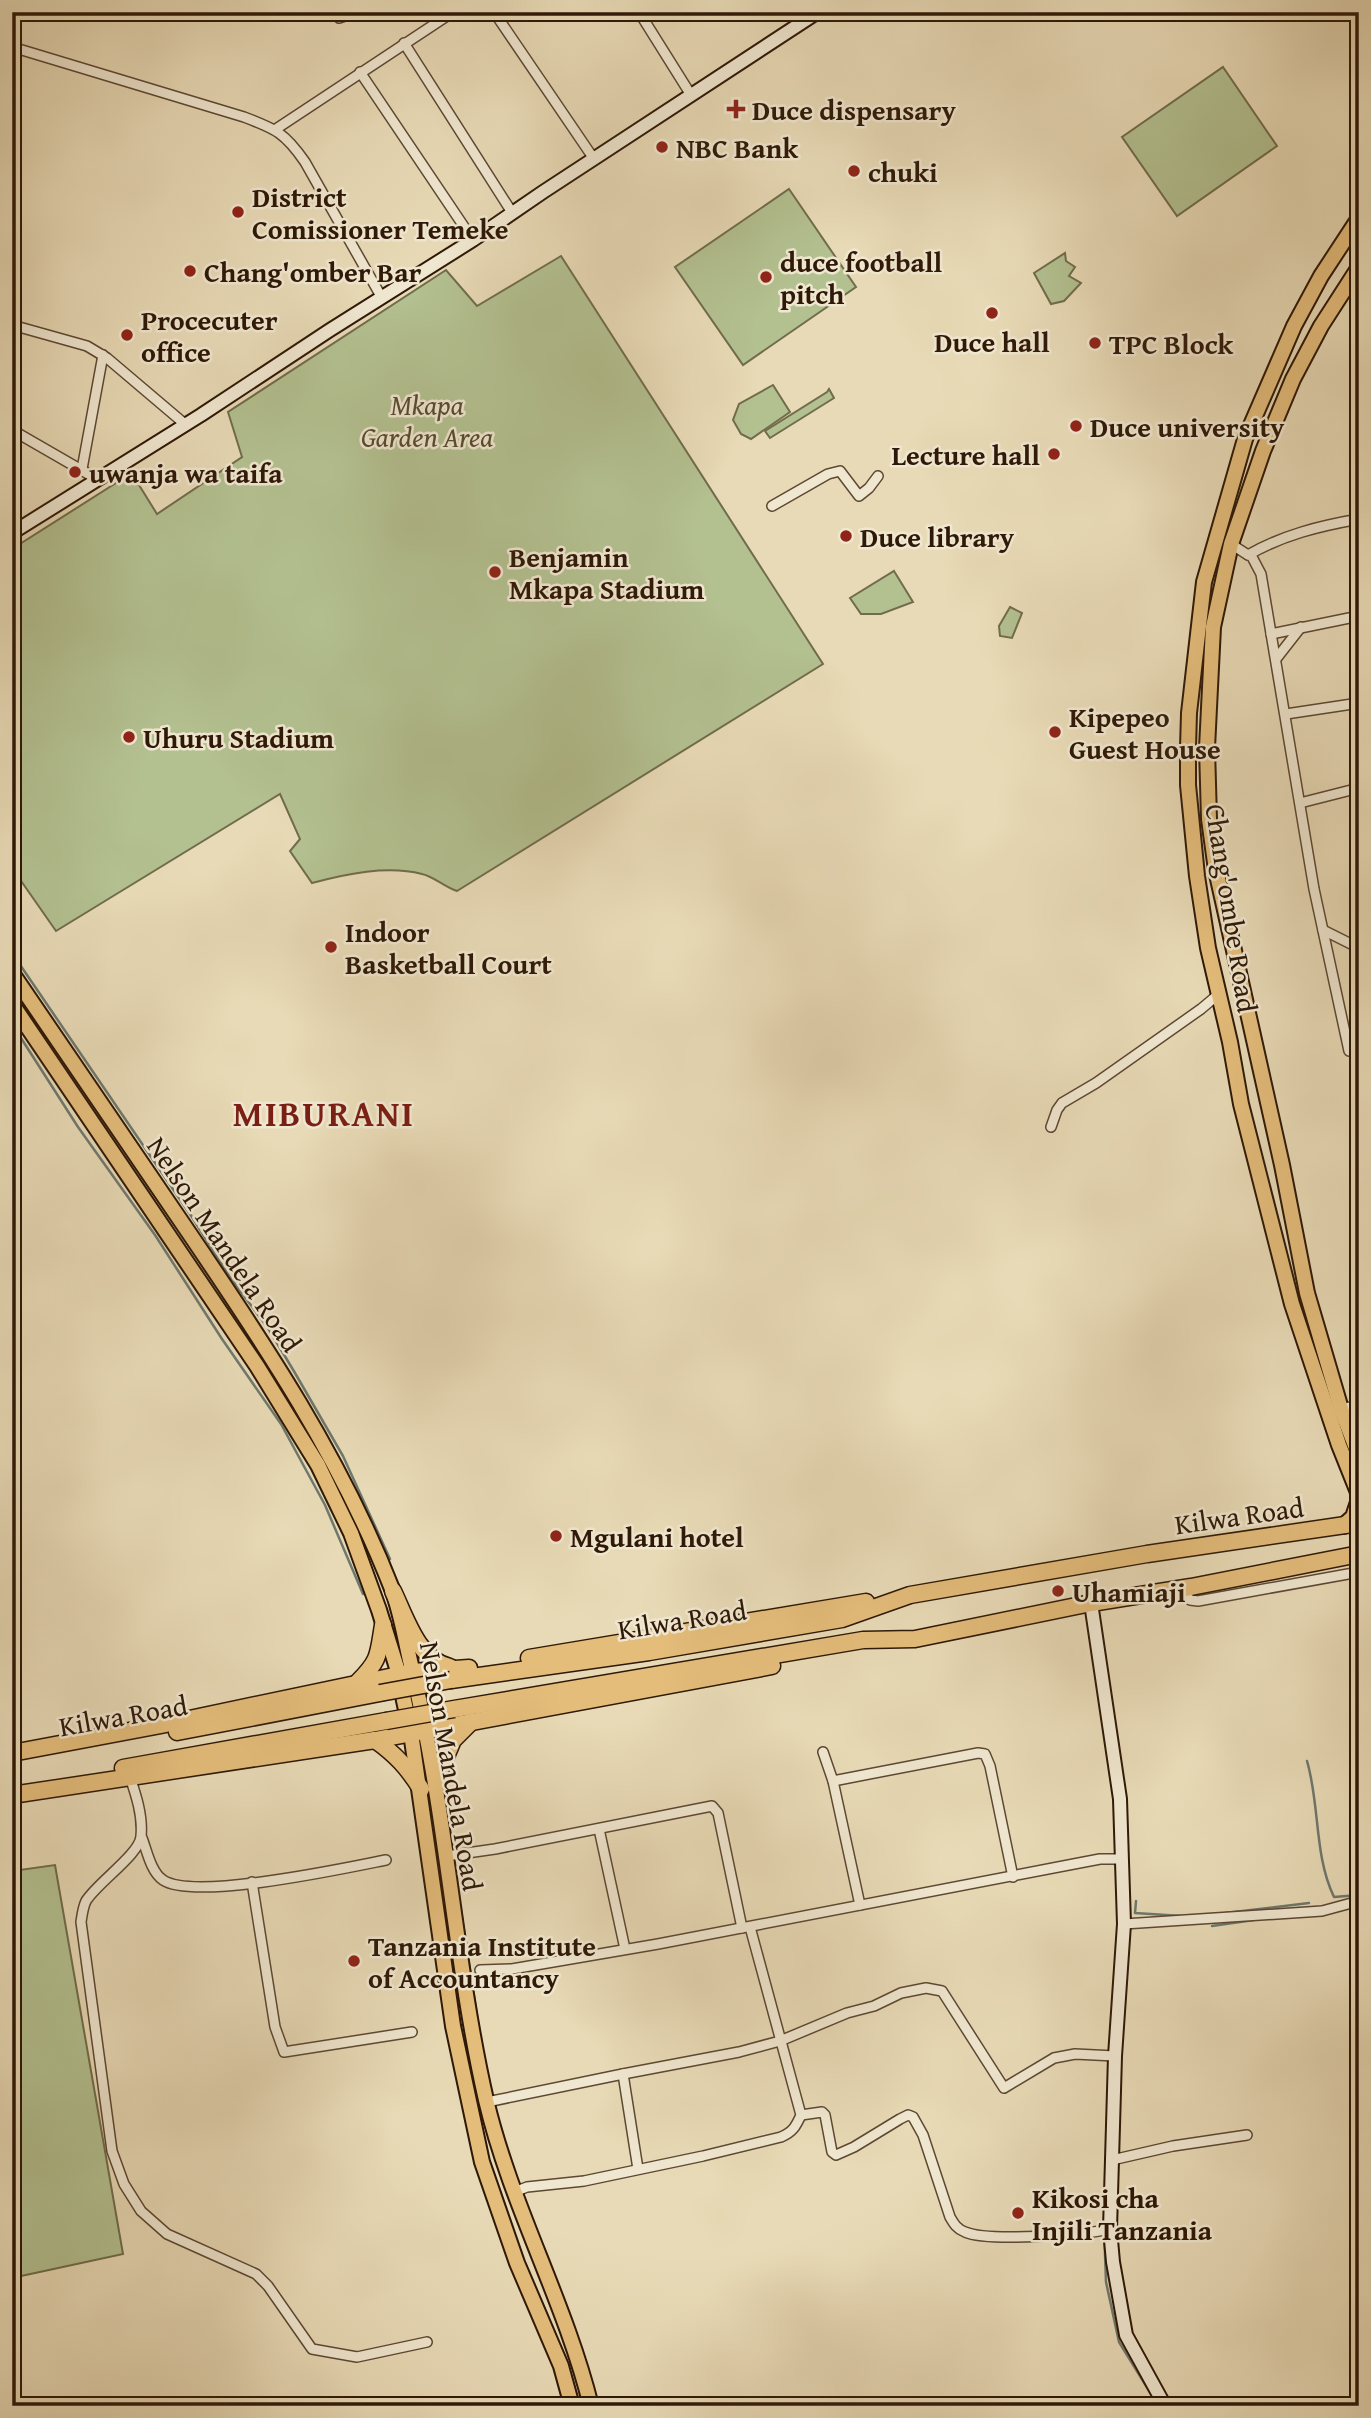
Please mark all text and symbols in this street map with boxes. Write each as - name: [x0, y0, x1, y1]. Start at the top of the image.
- place label: Duce dispensary: [752, 89, 956, 130]
- marker: Duce dispensary: [726, 99, 746, 119]
- place label: NBC Bank: [676, 127, 799, 168]
- marker: NBC Bank: [654, 139, 670, 155]
- place label: chuki: [868, 151, 938, 192]
- marker: chuki: [846, 163, 862, 179]
- place label: District Comissioner Temeke: [252, 176, 508, 249]
- marker: District Comissioner Temeke: [230, 204, 246, 220]
- place label: duce football pitch: [780, 241, 942, 314]
- place label: Chang'omber Bar: [204, 251, 422, 292]
- marker: Chang'omber Bar: [182, 263, 198, 279]
- marker: duce football pitch: [758, 269, 774, 285]
- place label: Procecuter office: [141, 299, 278, 372]
- marker: Duce hall: [984, 305, 1000, 321]
- place label: Duce hall: [934, 321, 1050, 362]
- place label: TPC Block: [1109, 323, 1234, 364]
- marker: Procecuter office: [119, 327, 135, 343]
- marker: TPC Block: [1087, 335, 1103, 351]
- park label: Mkapa Garden Area: [361, 384, 493, 457]
- place label: Duce university: [1090, 406, 1285, 447]
- marker: Duce university: [1068, 418, 1084, 434]
- place label: Lecture hall: [891, 434, 1040, 475]
- marker: Lecture hall: [1046, 446, 1062, 462]
- place label: uwanja wa taifa: [89, 452, 283, 493]
- marker: uwanja wa taifa: [67, 464, 83, 480]
- place label: Duce library: [860, 516, 1015, 557]
- marker: Duce library: [838, 528, 854, 544]
- place label: Benjamin Mkapa Stadium: [509, 536, 704, 609]
- marker: Benjamin Mkapa Stadium: [487, 564, 503, 580]
- place label: Kipepeo Guest House: [1069, 696, 1221, 769]
- place label: Uhuru Stadium: [143, 717, 334, 758]
- marker: Kipepeo Guest House: [1047, 724, 1063, 740]
- marker: Uhuru Stadium: [121, 729, 137, 745]
- street label: Chang'ombe Road: [1195, 801, 1269, 1015]
- place label: Indoor Basketball Court: [345, 911, 552, 984]
- marker: Indoor Basketball Court: [323, 939, 339, 955]
- district label: MIBURANI: [233, 1088, 415, 1139]
- street label: Nelson Mandela Road: [137, 1128, 313, 1360]
- street label: Kilwa Road: [1172, 1486, 1306, 1544]
- place label: Mgulani hotel: [570, 1516, 744, 1557]
- marker: Mgulani hotel: [548, 1528, 564, 1544]
- place label: Uhamiaji: [1072, 1571, 1186, 1612]
- marker: Uhamiaji: [1050, 1583, 1066, 1599]
- street label: Kilwa Road: [615, 1589, 749, 1649]
- street label: Nelson Mandela Road: [410, 1638, 494, 1894]
- street label: Kilwa Road: [56, 1684, 190, 1746]
- place label: Tanzania Institute of Accountancy: [368, 1925, 596, 1998]
- marker: Tanzania Institute of Accountancy: [346, 1953, 362, 1969]
- place label: Kikosi cha Injili Tanzania: [1032, 2177, 1213, 2250]
- marker: Kikosi cha Injili Tanzania: [1010, 2205, 1026, 2221]

